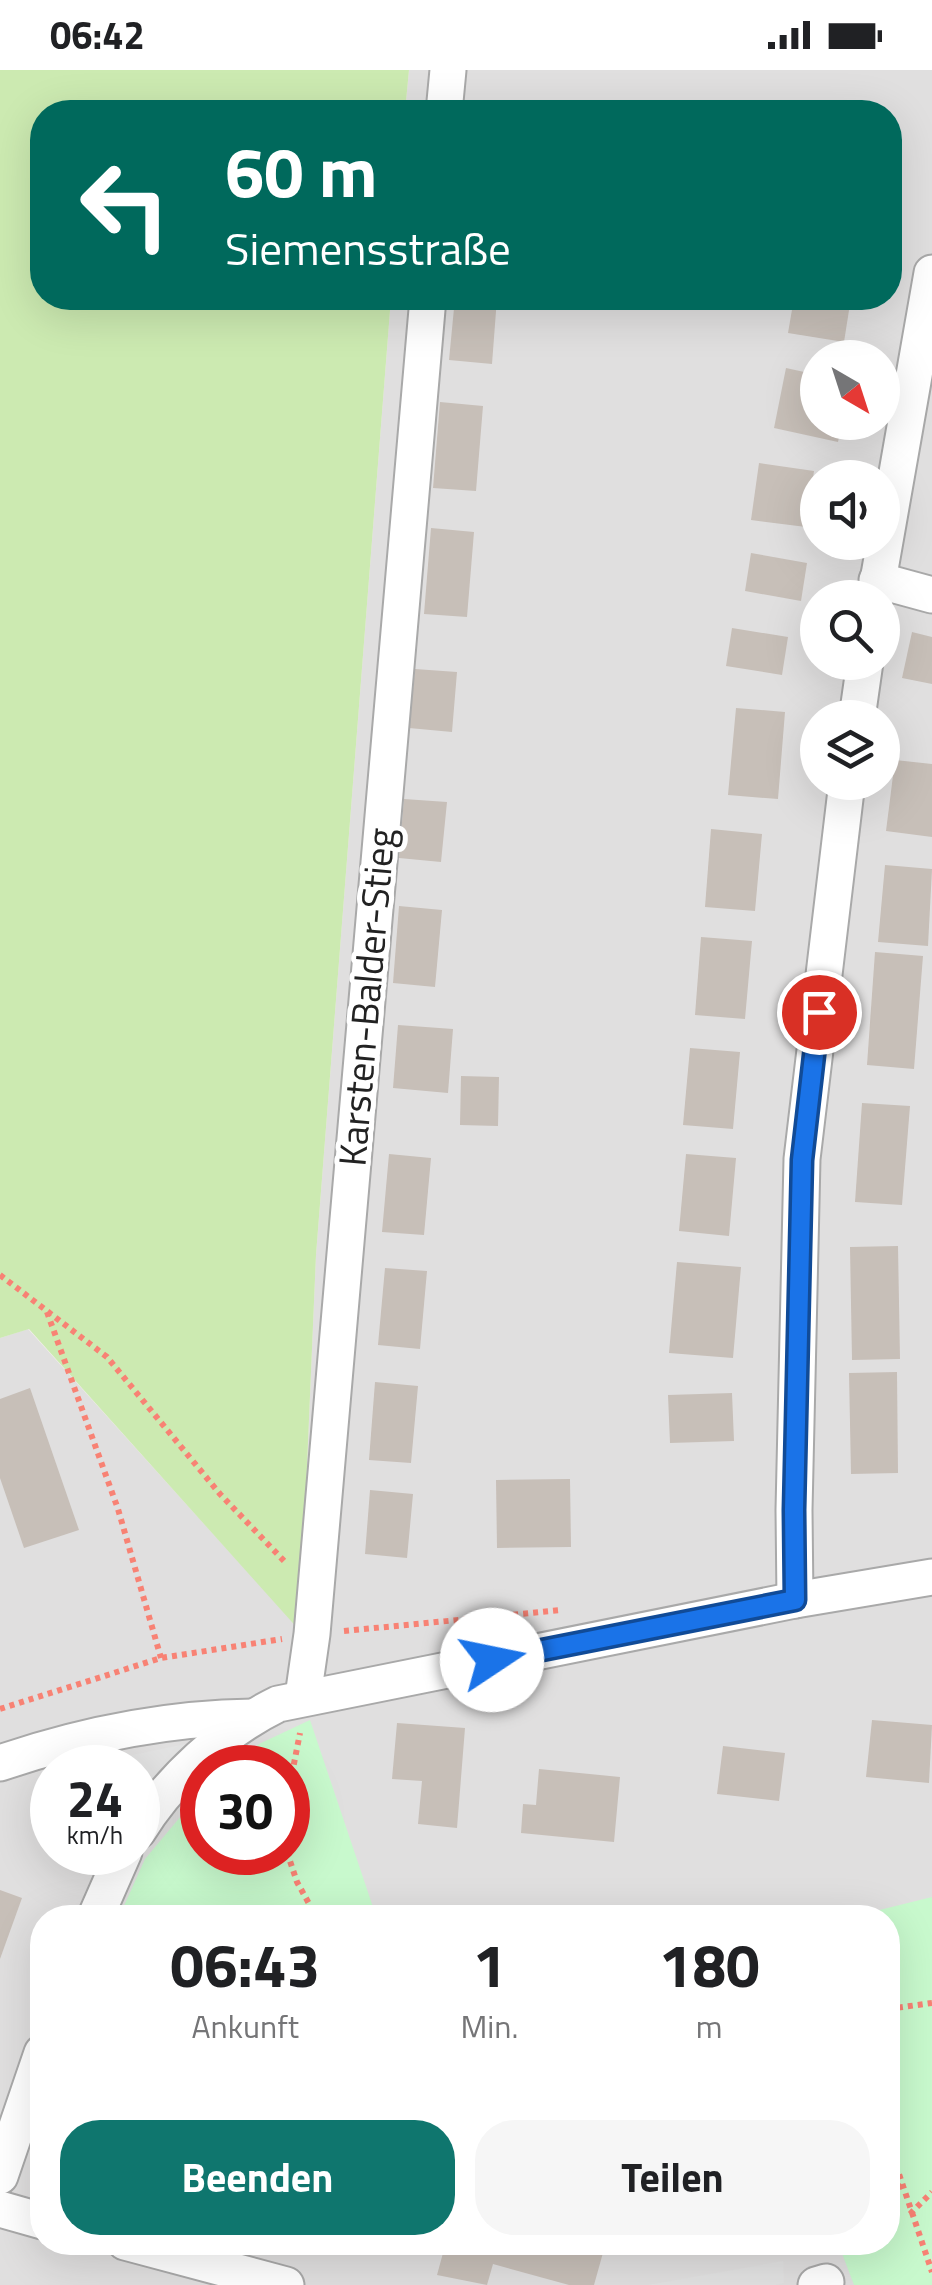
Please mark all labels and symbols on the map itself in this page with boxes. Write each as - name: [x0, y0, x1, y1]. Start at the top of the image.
- north arrow: [800, 340, 900, 440]
- street label: Karsten-Balder-Stieg: [322, 826, 410, 1168]
- pin: [777, 970, 862, 1055]
- position arrow: [440, 1608, 544, 1712]
- speed limit sign: 30: [180, 1745, 310, 1875]

